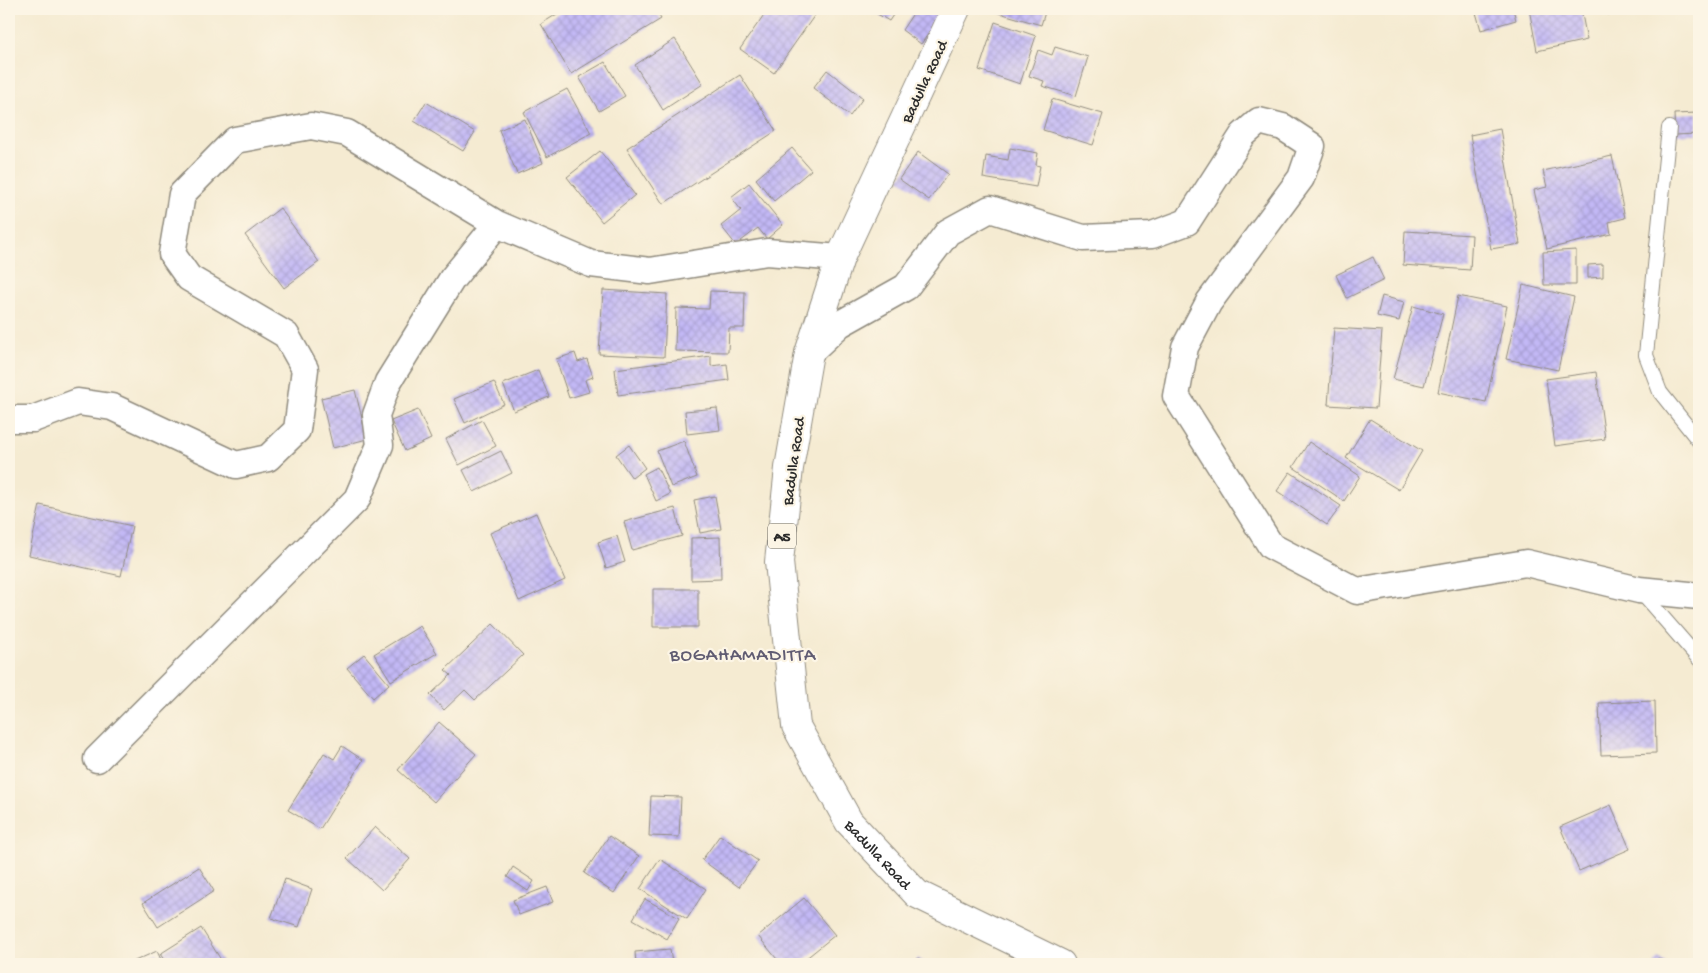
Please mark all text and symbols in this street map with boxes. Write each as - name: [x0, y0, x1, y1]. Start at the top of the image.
- street label: Badulla Road: [898, 37, 954, 128]
- street label: Badulla Road: [780, 415, 811, 508]
- road number: A5: [768, 524, 796, 548]
- district label: BOGAHAMADITTA: [669, 645, 817, 668]
- street label: Badulla Road: [838, 817, 915, 896]

